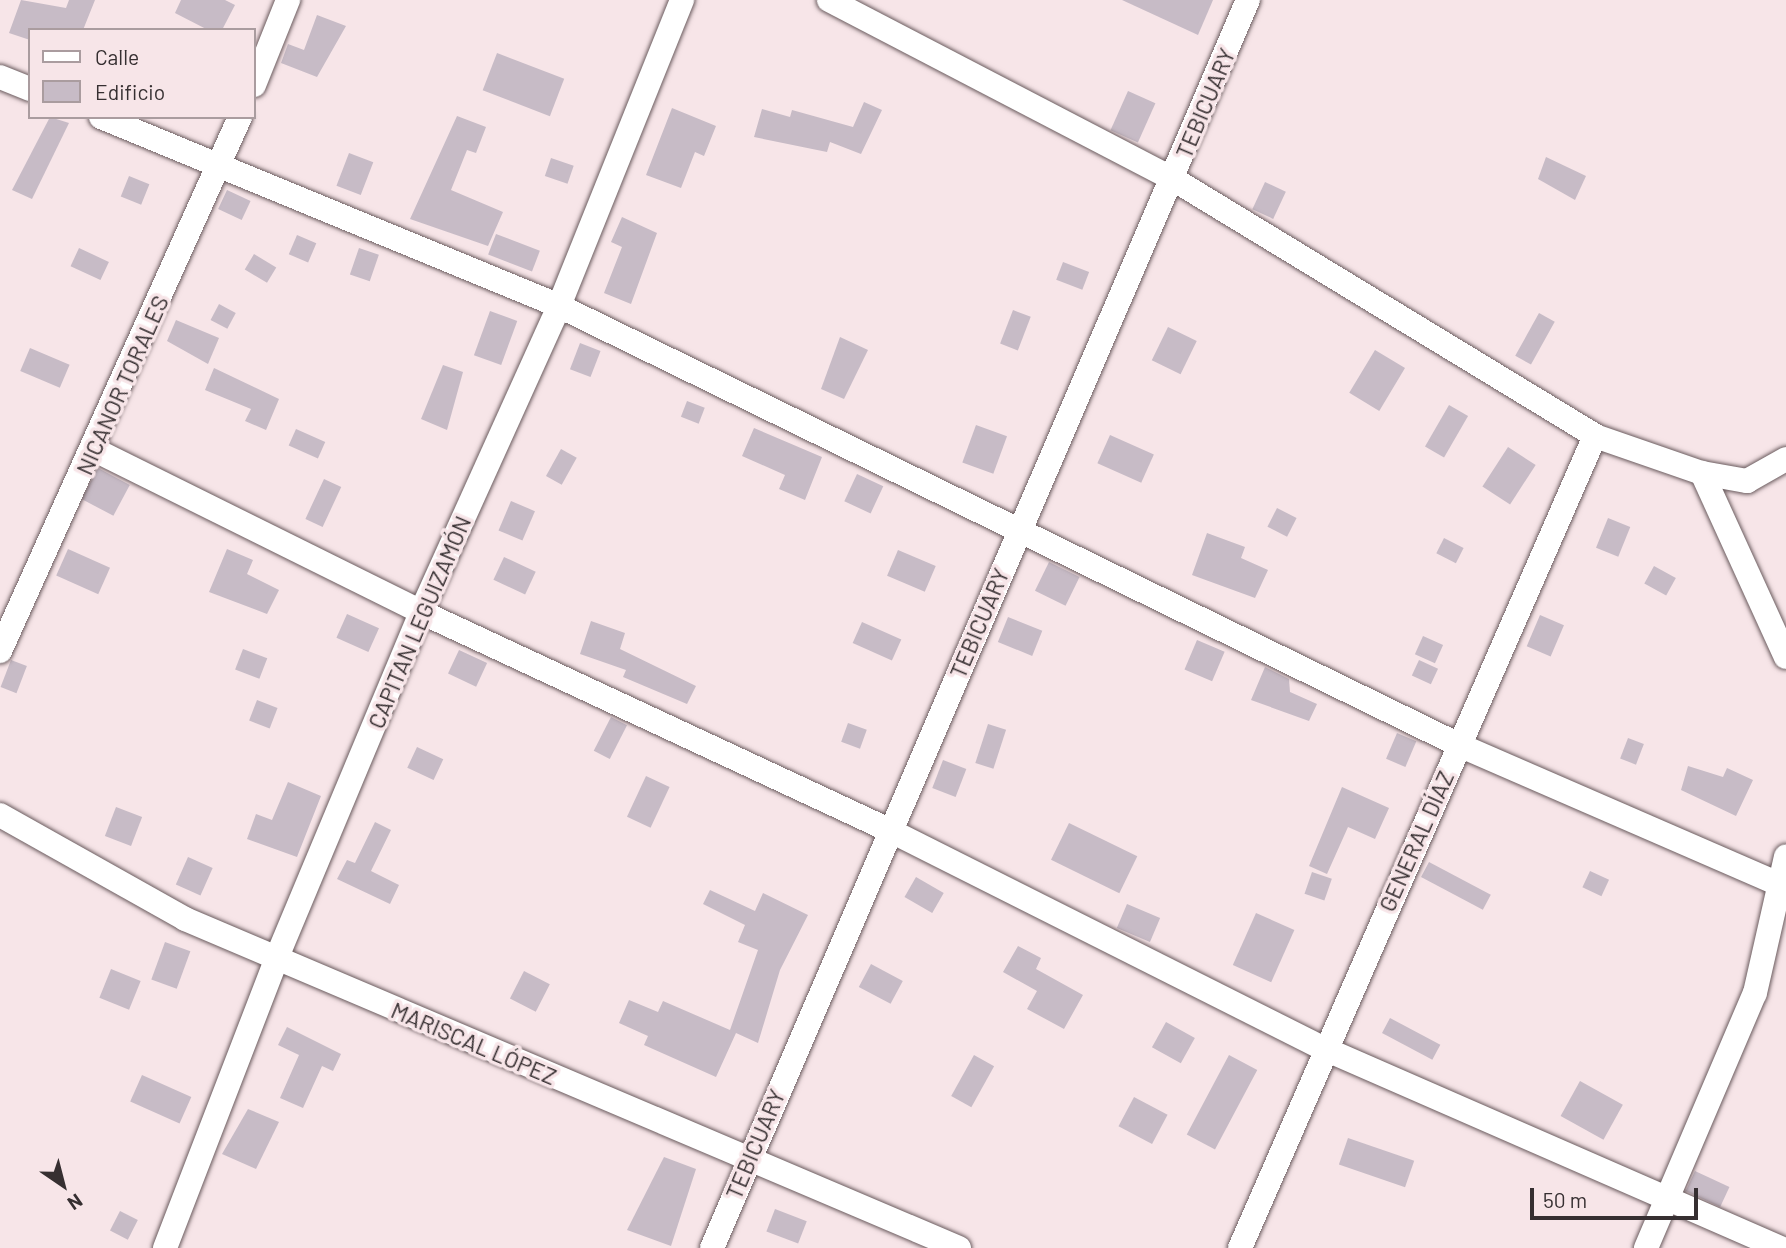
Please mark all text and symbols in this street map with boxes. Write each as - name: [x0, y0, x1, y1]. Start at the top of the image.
- legend: [28, 28, 256, 119]
- text: Calle: [95, 44, 139, 69]
- street label: TEBICUARY: [1169, 44, 1241, 162]
- text: Edificio: [95, 79, 165, 104]
- street label: NICANOR TORALES: [70, 291, 174, 479]
- street label: CAPITAN LEGUIZAMÓN: [362, 512, 476, 732]
- street label: TEBICUARY: [943, 564, 1015, 682]
- street label: GENERAL DÍAZ: [1373, 766, 1459, 916]
- street label: MARISCAL LÓPEZ: [387, 996, 561, 1090]
- street label: TEBICUARY: [719, 1085, 791, 1203]
- north arrow: [28, 1150, 98, 1220]
- scale bar: [1534, 1174, 1702, 1218]
- text: 50 m: [1543, 1187, 1587, 1212]
- text: N: [64, 1190, 87, 1216]

